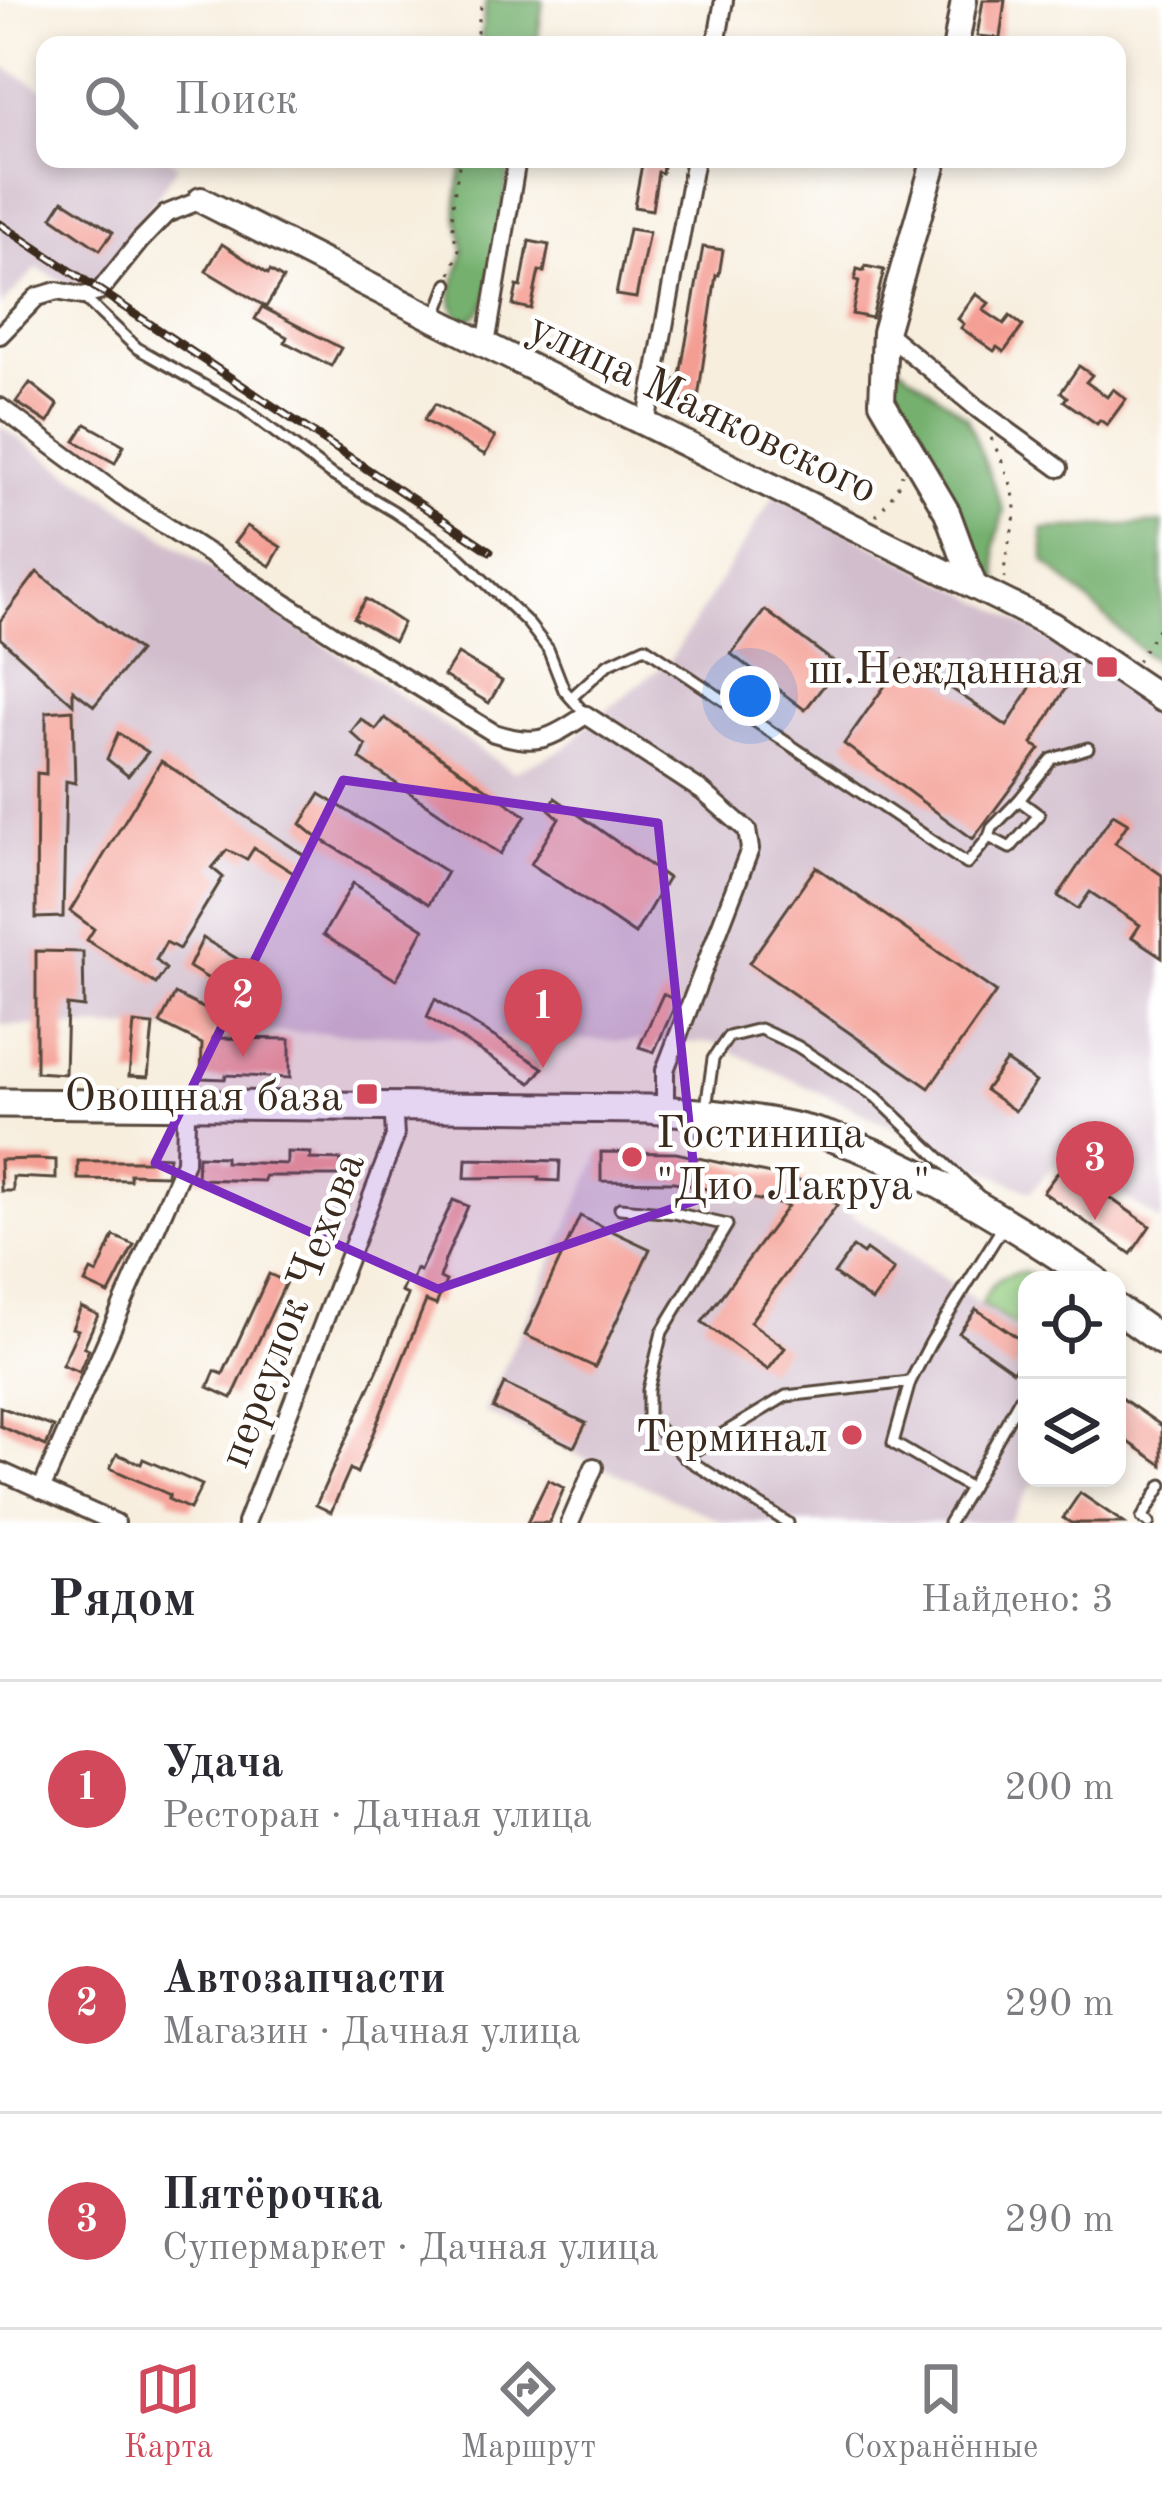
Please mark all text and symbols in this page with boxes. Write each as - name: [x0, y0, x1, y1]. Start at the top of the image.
- search box: [36, 36, 1126, 168]
- icon: search: [78, 69, 144, 135]
- text: Поиск: [174, 79, 298, 124]
- street label: улица Маяковского: [521, 306, 883, 514]
- place label: ш.Нежданная: [808, 649, 1083, 694]
- marker: ш.Нежданная: [1094, 654, 1120, 680]
- your location: [720, 666, 780, 726]
- pin: 2: [204, 958, 282, 1057]
- pin: 1: [504, 969, 582, 1068]
- place label: Овощная база: [64, 1076, 343, 1121]
- marker: Овощная база: [354, 1081, 380, 1107]
- place label: Гостиница "Дио Лакруа": [656, 1113, 931, 1210]
- pin: 3: [1056, 1121, 1134, 1220]
- marker: Гостиница "Дио Лакруа": [619, 1144, 645, 1170]
- street label: переулок Чехова: [214, 1147, 375, 1474]
- map controls: [1018, 1271, 1126, 1487]
- button: locate: [1018, 1271, 1126, 1379]
- button: layers: [1018, 1379, 1126, 1487]
- place label: Терминал: [635, 1417, 828, 1462]
- marker: Терминал: [839, 1422, 865, 1448]
- text: Рядом: [48, 1576, 196, 1627]
- text: Найдено: 3: [921, 1581, 1114, 1620]
- text: Удача: [162, 1742, 284, 1787]
- text: 1: [76, 1769, 98, 1808]
- text: 200 m: [1004, 1769, 1114, 1808]
- text: Ресторан · Дачная улица: [162, 1797, 592, 1836]
- text: Автозапчасти: [162, 1958, 446, 2003]
- text: 2: [76, 1985, 98, 2024]
- text: 290 m: [1004, 1985, 1114, 2024]
- text: Магазин · Дачная улица: [162, 2013, 580, 2052]
- text: Пятёрочка: [162, 2174, 383, 2219]
- text: 3: [76, 2201, 98, 2240]
- text: 290 m: [1004, 2201, 1114, 2240]
- text: Супермаркет · Дачная улица: [162, 2229, 658, 2268]
- tab: Карта: [124, 2356, 213, 2469]
- tab: Маршрут: [461, 2356, 596, 2469]
- tab: Сохранённые: [844, 2356, 1038, 2469]

